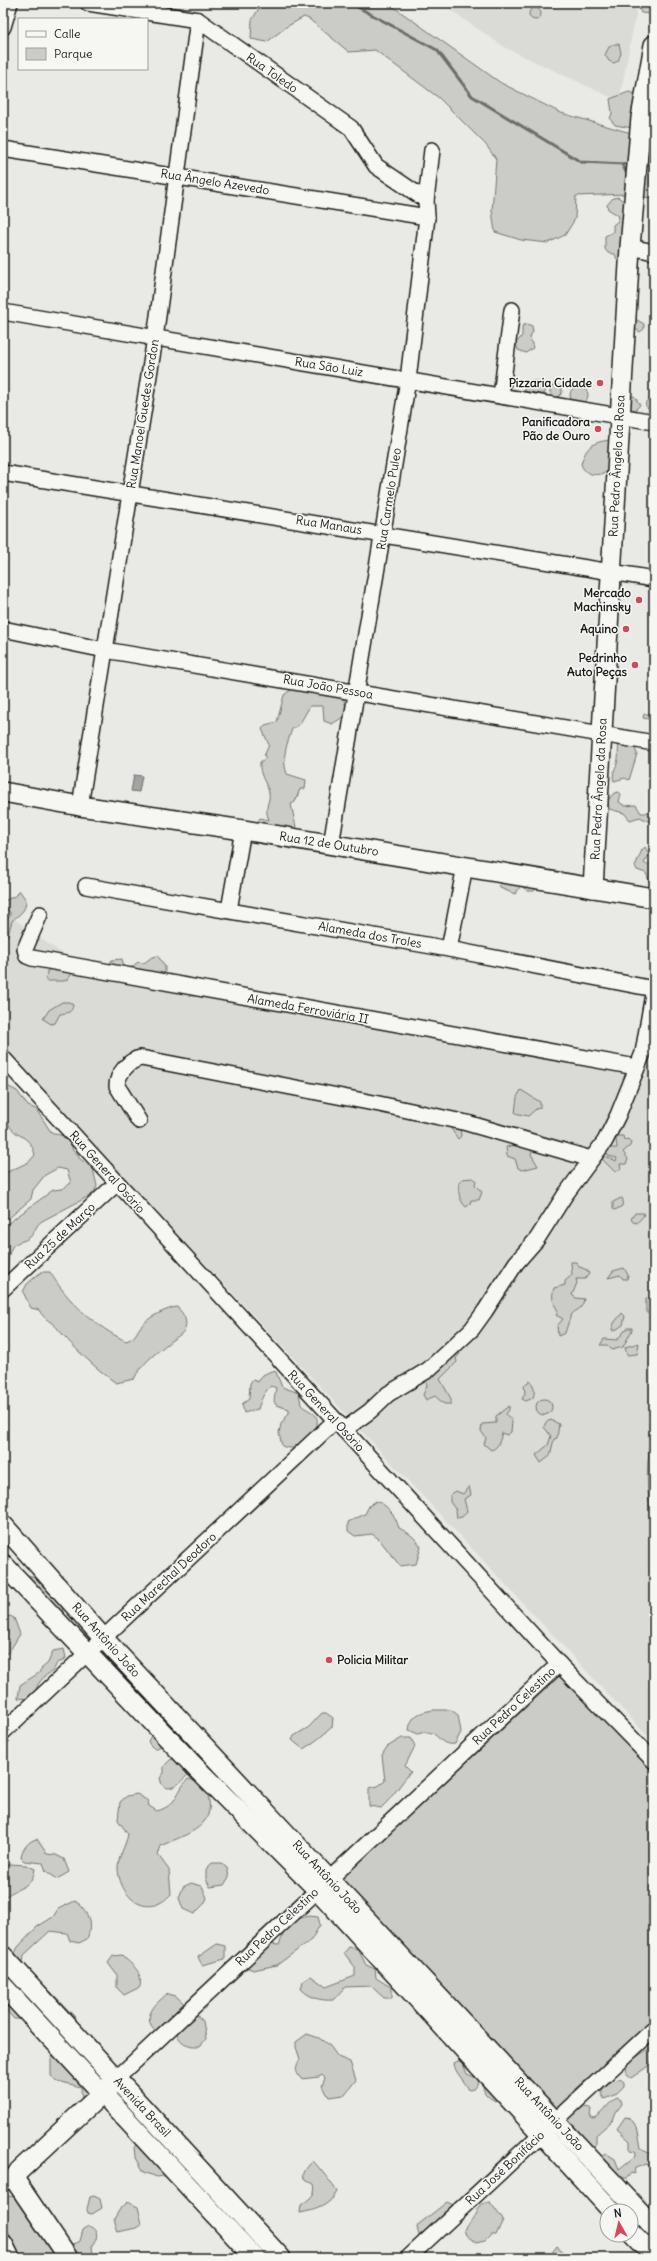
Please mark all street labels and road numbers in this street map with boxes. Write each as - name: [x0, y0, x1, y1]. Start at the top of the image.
- street label: Rua Toledo: [244, 49, 301, 96]
- street label: Rua Ângelo Azevedo: [160, 165, 271, 198]
- street label: Rua Manoel Guedes Gordon: [123, 338, 162, 490]
- street label: Rua São Luiz: [294, 354, 365, 379]
- street label: Rua Pedro Ângelo da Rosa: [605, 394, 628, 537]
- street label: Rua Carmelo Puleo: [373, 447, 404, 551]
- street label: Rua Manaus: [295, 512, 363, 537]
- street label: Rua João Pessoa: [282, 671, 374, 702]
- street label: Rua Pedro Ângelo da Rosa: [587, 717, 610, 860]
- street label: Rua 12 de Outubro: [278, 828, 380, 859]
- street label: Alameda dos Troles: [317, 918, 423, 951]
- street label: Alameda Ferroviária II: [246, 990, 370, 1027]
- street label: Rua General Osório: [66, 1127, 148, 1216]
- street label: Rua 25 de Março: [21, 1199, 98, 1272]
- street label: Rua General Osório: [285, 1367, 368, 1455]
- street label: Rua Marechal Deodoro: [118, 1529, 219, 1624]
- street label: Rua Antônio João: [69, 1599, 144, 1680]
- street label: Rua Pedro Celestino: [469, 1663, 558, 1748]
- street label: Rua Antônio João: [289, 1837, 365, 1917]
- street label: Rua Pedro Celestino: [232, 1884, 321, 1969]
- street label: Avenida Brasil: [111, 2074, 174, 2140]
- street label: Rua Antônio João: [511, 2074, 587, 2154]
- street label: Rua José Bonifácio: [462, 2127, 547, 2208]

